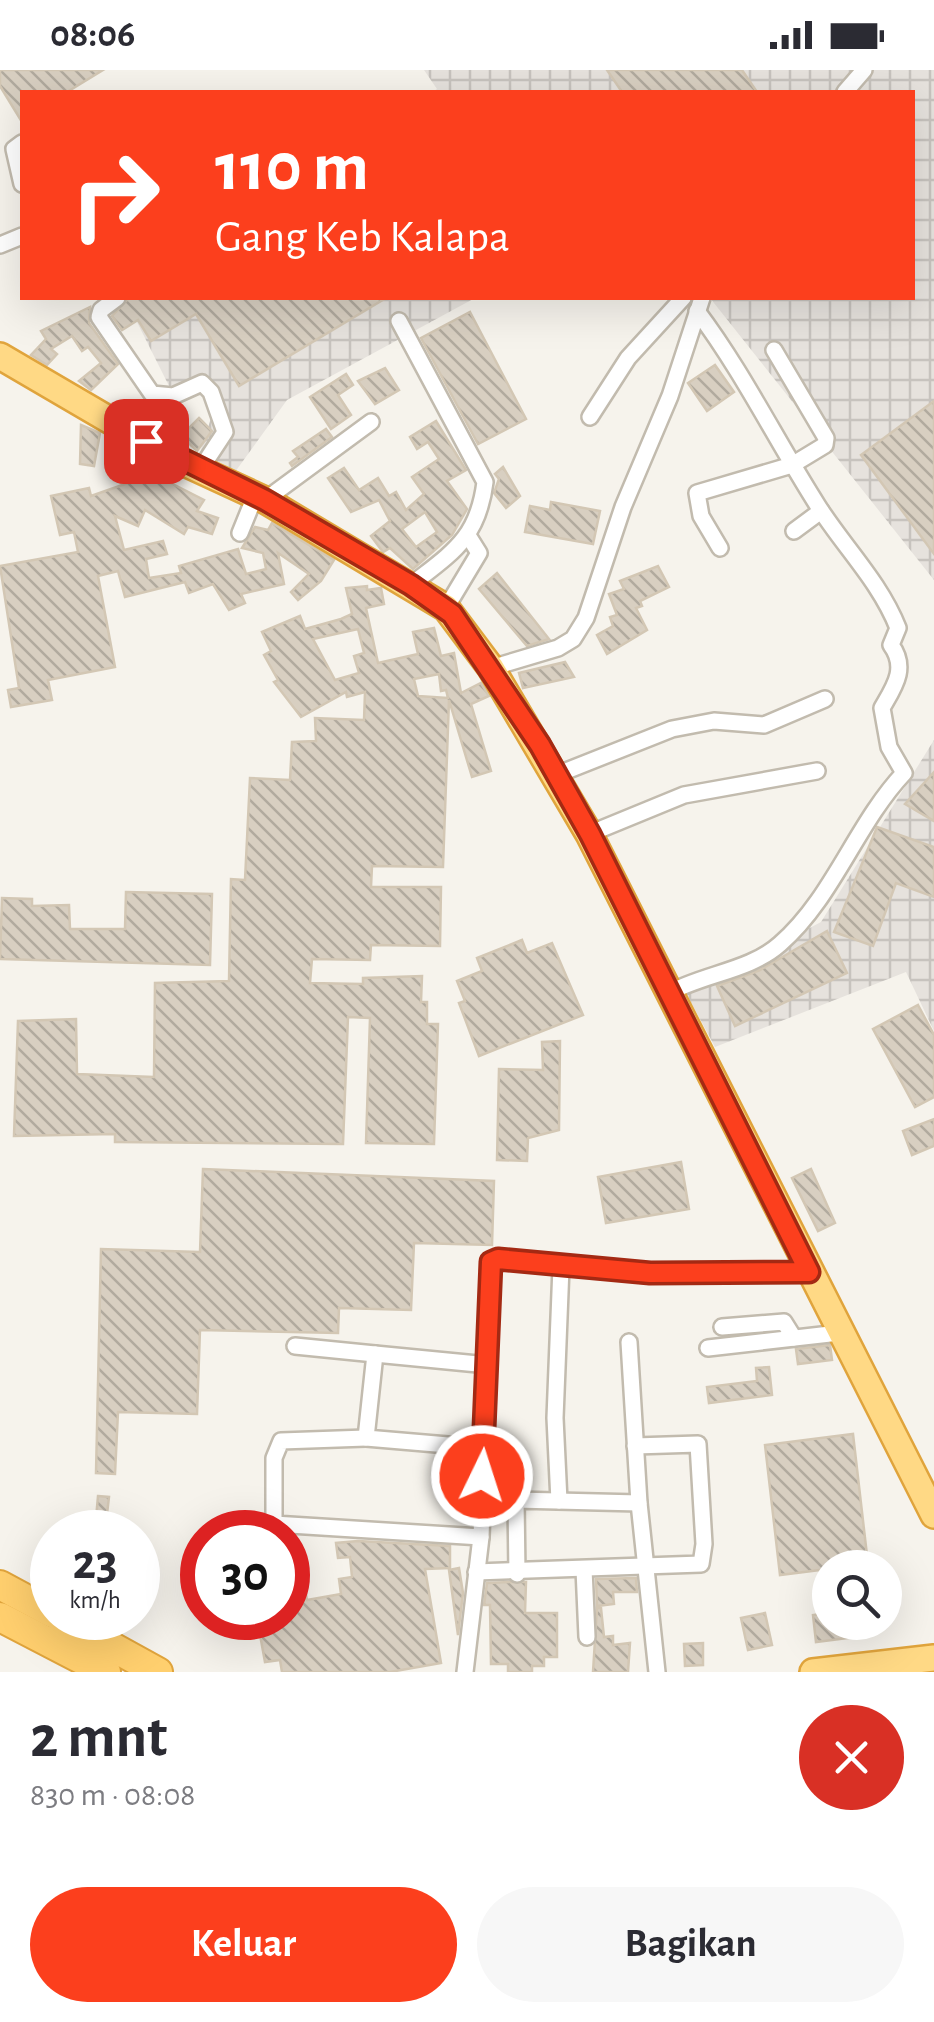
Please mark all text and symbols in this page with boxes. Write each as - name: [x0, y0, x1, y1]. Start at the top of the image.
- text: 08:06: [50, 16, 135, 54]
- icon: right: [50, 130, 180, 260]
- text: 110 m: [215, 133, 369, 203]
- text: Gang Keb Kalapa: [215, 215, 510, 260]
- pin: [104, 399, 189, 484]
- icon: arrive: [119, 414, 174, 469]
- position arrow: [430, 1424, 534, 1528]
- speed limit sign: 30: [180, 1510, 310, 1640]
- text: 23: [72, 1538, 118, 1588]
- map controls: [812, 1550, 902, 1640]
- button: search: [812, 1550, 902, 1640]
- text: km/h: [69, 1588, 121, 1613]
- button: close: [799, 1705, 904, 1810]
- text: 2 mnt: [30, 1708, 167, 1768]
- text: 830 m · 08:08: [30, 1779, 195, 1811]
- button: Keluar: [30, 1887, 457, 2002]
- button: Bagikan: [477, 1887, 904, 2002]

